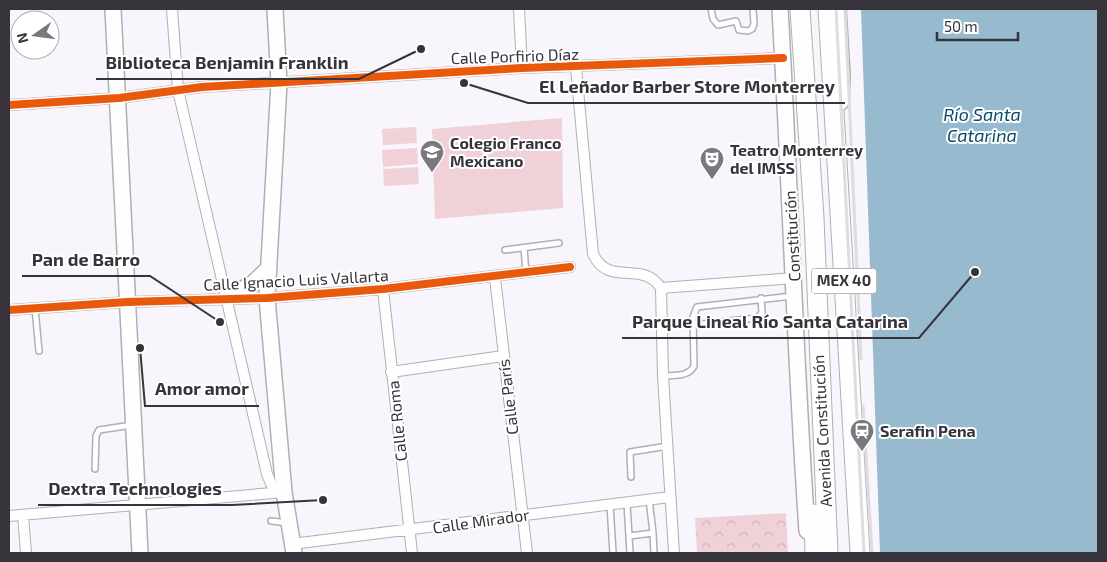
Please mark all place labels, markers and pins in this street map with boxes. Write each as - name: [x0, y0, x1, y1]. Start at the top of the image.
- callout: Biblioteca Benjamin Franklin: [96, 46, 359, 79]
- callout: El Leñador Barber Store Monterrey: [528, 70, 845, 103]
- place label: Colegio Franco Mexicano: [450, 133, 561, 170]
- school or university icon: Colegio Franco Mexicano: [419, 139, 445, 173]
- place label: Teatro Monterrey del IMSS: [730, 140, 863, 177]
- theatre icon: Teatro Monterrey del IMSS: [699, 146, 725, 180]
- callout: Pan de Barro: [22, 243, 150, 276]
- callout: Parque Lineal Río Santa Catarina: [622, 305, 919, 338]
- callout: Amor amor: [145, 373, 259, 406]
- station icon: Serafin Pena: [849, 418, 875, 452]
- place label: Serafin Pena: [880, 421, 976, 440]
- callout: Dextra Technologies: [38, 472, 232, 505]

